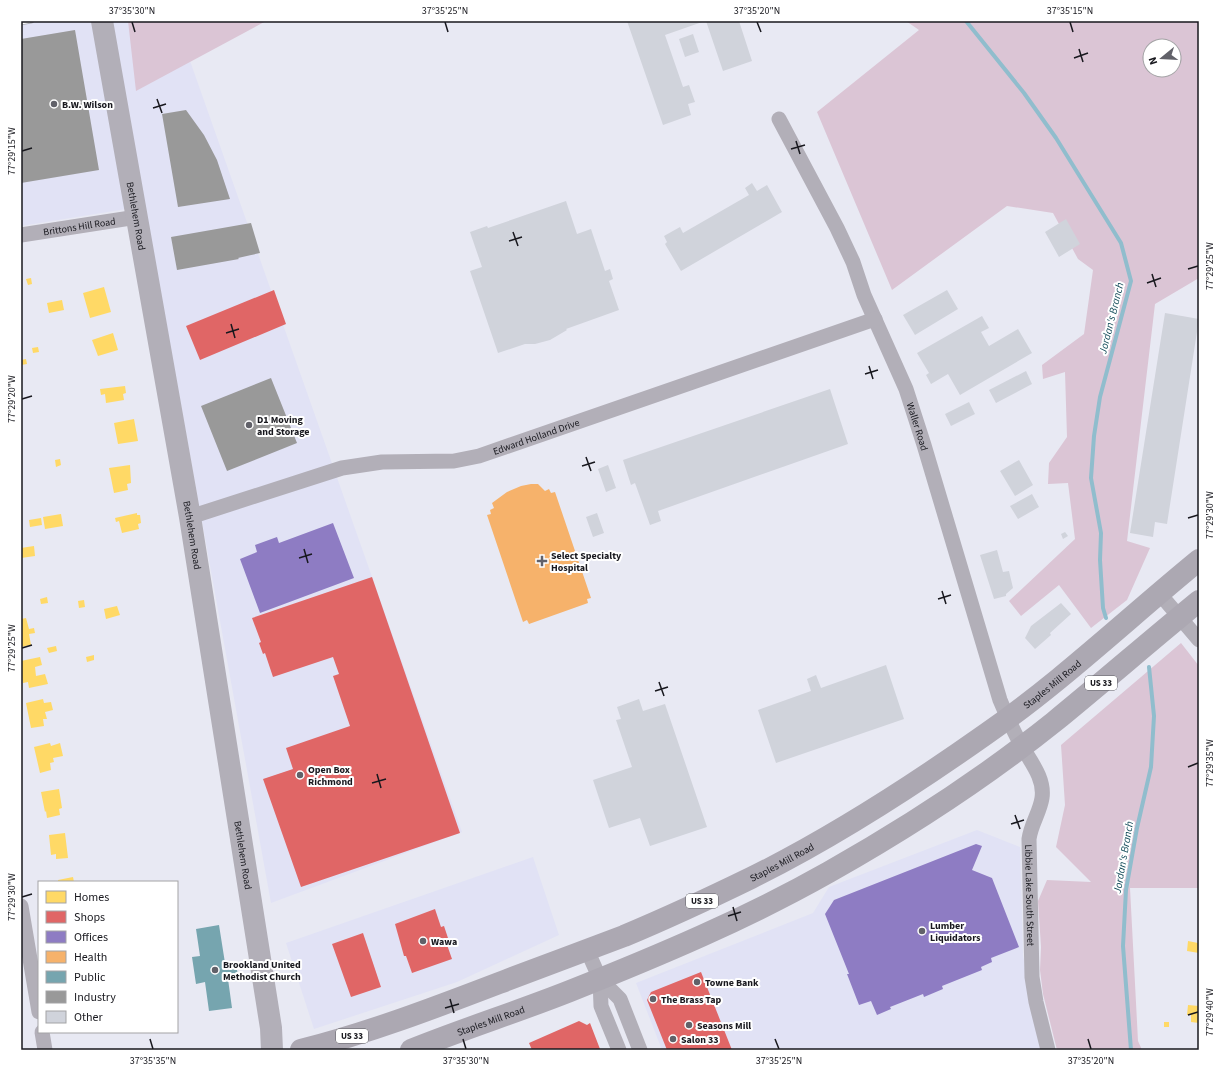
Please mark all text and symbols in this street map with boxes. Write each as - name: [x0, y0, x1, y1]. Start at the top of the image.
- text: 37°35'30"N: [109, 4, 155, 18]
- text: 37°35'25"N: [422, 4, 468, 18]
- text: 37°35'20"N: [734, 4, 780, 18]
- text: 37°35'15"N: [1047, 4, 1093, 18]
- north arrow: [1142, 38, 1182, 78]
- text: N: [1145, 55, 1161, 67]
- place label: B.W. Wilson: [62, 98, 113, 112]
- marker: B.W. Wilson: [49, 99, 59, 109]
- text: 77°29'15"W: [5, 127, 19, 175]
- street label: Bethlehem Road: [123, 181, 149, 251]
- street label: Brittons Hill Road: [42, 214, 117, 239]
- text: 77°29'25"W: [1203, 242, 1217, 290]
- water label: Jordan's Branch: [1095, 281, 1128, 356]
- text: 77°29'20"W: [5, 375, 19, 423]
- street label: Waller Road: [903, 401, 931, 452]
- place label: D1 Moving and Storage: [257, 413, 310, 439]
- street label: Edward Holland Drive: [491, 416, 582, 459]
- marker: D1 Moving and Storage: [244, 420, 254, 430]
- text: 77°29'30"W: [1203, 491, 1217, 539]
- street label: Bethlehem Road: [179, 500, 204, 571]
- place label: Select Specialty Hospital: [551, 549, 622, 575]
- marker: Select Specialty Hospital: [536, 555, 548, 567]
- text: 77°29'25"W: [5, 624, 19, 672]
- street label: Staples Mill Road: [1021, 657, 1085, 712]
- road number: US 33: [1085, 676, 1117, 690]
- text: 77°29'35"W: [1203, 739, 1217, 787]
- place label: Open Box Richmond: [308, 763, 353, 789]
- marker: Open Box Richmond: [295, 770, 305, 780]
- street label: Bethlehem Road: [230, 820, 255, 891]
- water label: Jordan's Branch: [1110, 820, 1137, 895]
- street label: Staples Mill Road: [748, 840, 817, 886]
- street label: Libbie Lake South Street: [1021, 844, 1037, 947]
- text: 77°29'30"W: [5, 873, 19, 921]
- legend: [38, 881, 178, 1033]
- text: Homes: [74, 889, 109, 906]
- road number: US 33: [686, 894, 718, 908]
- text: Shops: [74, 909, 105, 926]
- place label: Lumber Liquidators: [930, 919, 981, 945]
- marker: Lumber Liquidators: [917, 926, 927, 936]
- text: Offices: [74, 929, 108, 946]
- place label: Wawa: [431, 935, 457, 949]
- marker: Wawa: [418, 936, 428, 946]
- text: Health: [74, 949, 107, 966]
- place label: Brookland United Methodist Church: [223, 958, 301, 984]
- marker: Brookland United Methodist Church: [210, 965, 220, 975]
- text: Public: [74, 969, 106, 986]
- place label: Towne Bank: [705, 976, 759, 990]
- marker: Towne Bank: [692, 977, 702, 987]
- text: 77°29'40"W: [1203, 988, 1217, 1036]
- text: Industry: [74, 989, 116, 1006]
- place label: The Brass Tap: [661, 993, 722, 1007]
- marker: The Brass Tap: [648, 994, 658, 1004]
- street label: Staples Mill Road: [455, 1003, 527, 1040]
- text: Other: [74, 1009, 104, 1026]
- place label: Seasons Mill: [697, 1019, 751, 1033]
- marker: Seasons Mill: [684, 1020, 694, 1030]
- road number: US 33: [336, 1029, 368, 1043]
- place label: Salon 33: [681, 1033, 719, 1047]
- marker: Salon 33: [668, 1034, 678, 1044]
- text: 37°35'35"N: [130, 1054, 176, 1068]
- text: 37°35'30"N: [443, 1054, 489, 1068]
- text: 37°35'25"N: [756, 1054, 802, 1068]
- text: 37°35'20"N: [1068, 1054, 1114, 1068]

